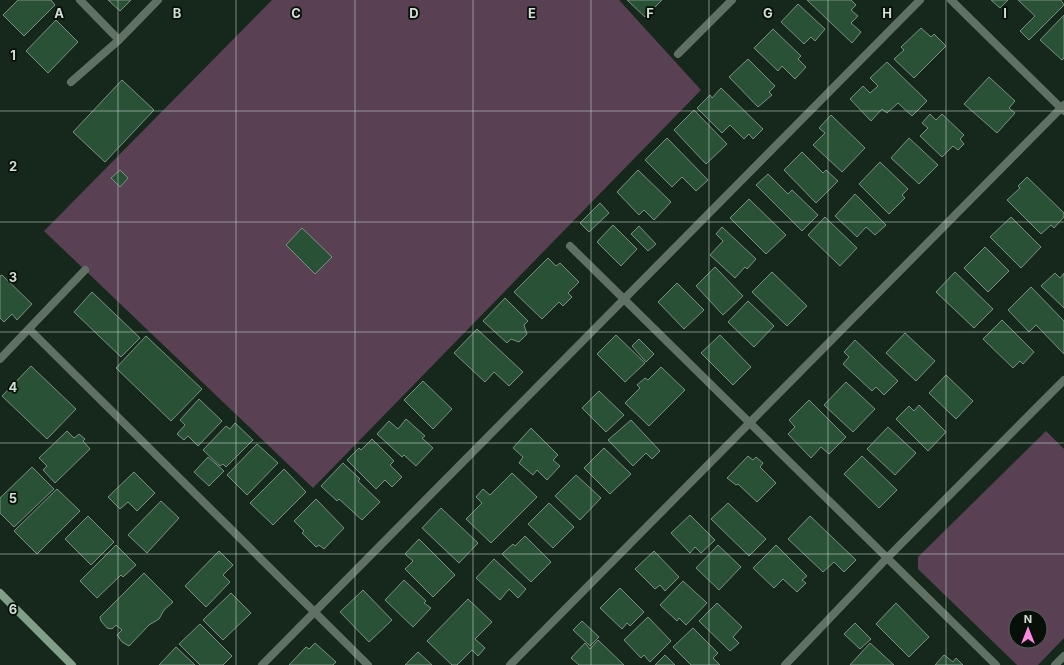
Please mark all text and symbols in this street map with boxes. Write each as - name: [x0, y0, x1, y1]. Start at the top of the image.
- text: A: [54, 5, 64, 21]
- text: B: [173, 5, 182, 21]
- text: C: [291, 5, 301, 21]
- text: D: [409, 5, 419, 21]
- text: E: [528, 5, 536, 21]
- text: F: [646, 5, 654, 21]
- text: G: [763, 5, 773, 21]
- text: H: [882, 5, 892, 21]
- text: I: [1003, 5, 1007, 21]
- text: 1: [10, 47, 16, 63]
- text: 2: [9, 158, 17, 174]
- text: 3: [9, 269, 17, 285]
- text: 4: [9, 379, 18, 395]
- text: 5: [9, 490, 17, 506]
- text: 6: [9, 601, 17, 617]
- north arrow: [1008, 609, 1048, 649]
- text: N: [1024, 612, 1032, 626]

